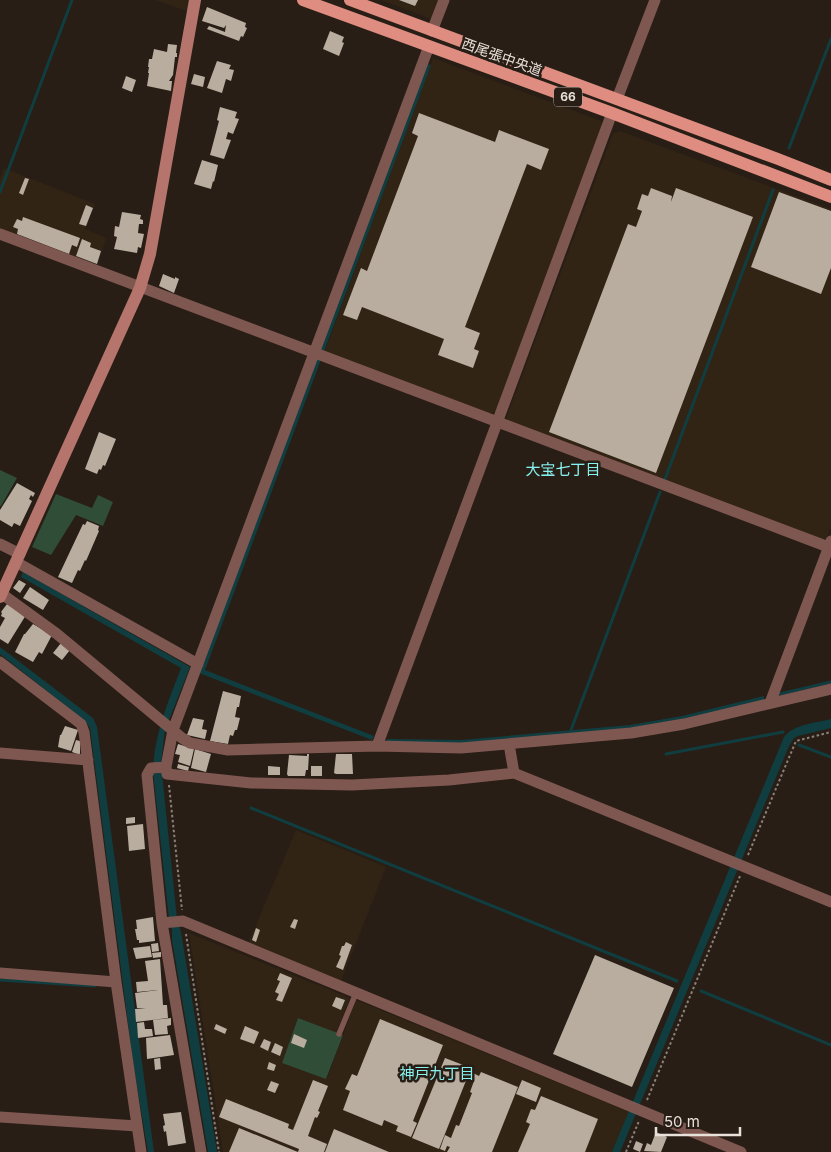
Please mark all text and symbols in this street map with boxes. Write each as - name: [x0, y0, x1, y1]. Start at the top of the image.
- street label: 西尾張中央道: [460, 34, 545, 79]
- road number: 66: [554, 88, 582, 106]
- district label: 大宝七丁目: [525, 460, 601, 479]
- district label: 神戸九丁目: [399, 1064, 475, 1083]
- scale bar: [656, 1104, 740, 1136]
- text: 50 m: [664, 1112, 700, 1131]

